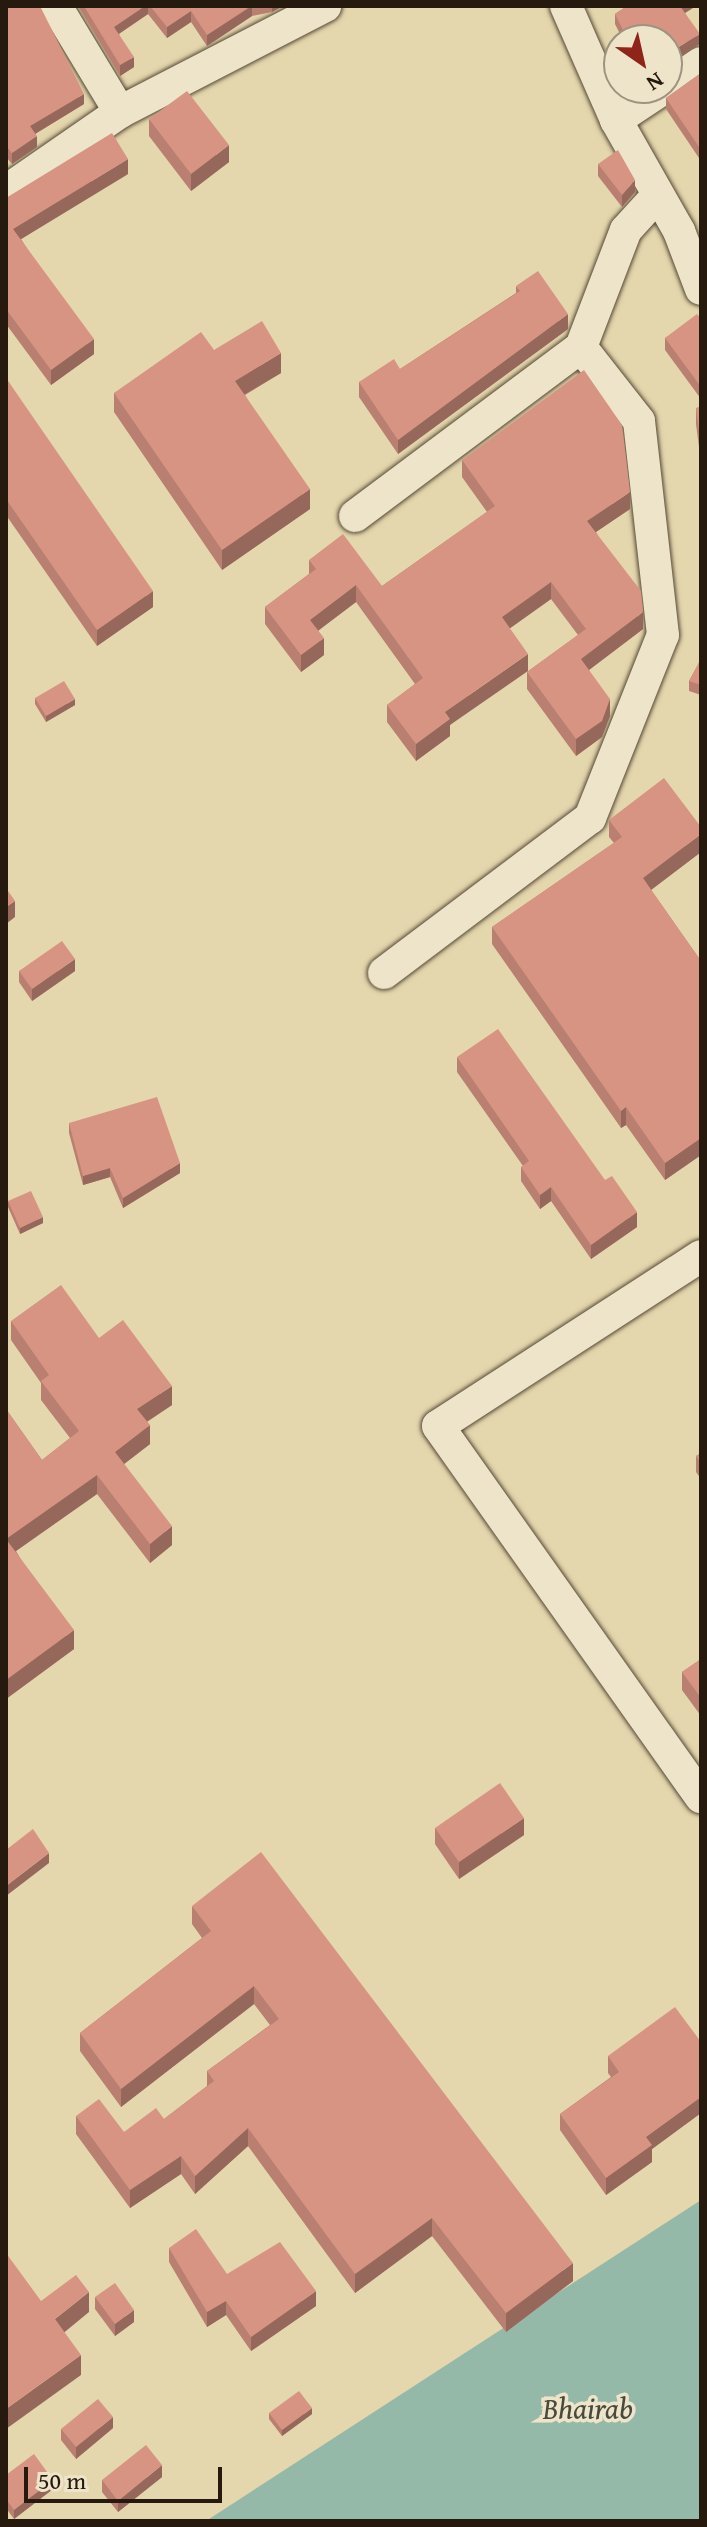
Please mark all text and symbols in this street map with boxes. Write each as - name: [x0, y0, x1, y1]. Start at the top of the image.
- north arrow: [603, 24, 683, 104]
- text: N: [640, 65, 670, 100]
- water label: Bhairab: [543, 2390, 633, 2426]
- scale bar: [28, 2451, 226, 2501]
- text: 50 m: [38, 2463, 86, 2498]

